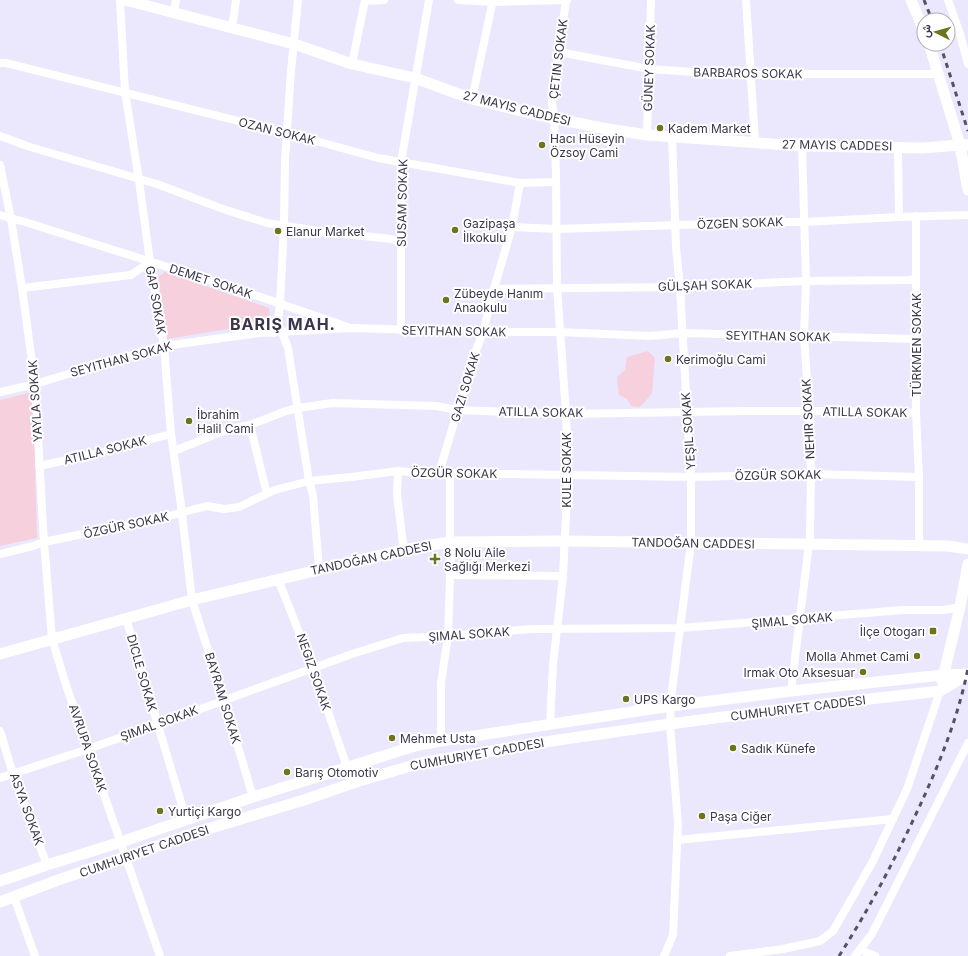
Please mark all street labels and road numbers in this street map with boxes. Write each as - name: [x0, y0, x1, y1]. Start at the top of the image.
- street label: ÇETIN SOKAK: [546, 18, 570, 100]
- street label: GÜNEY SOKAK: [640, 24, 658, 112]
- street label: BARBAROS SOKAK: [693, 65, 803, 81]
- street label: 27 MAYIS CADDESI: [462, 87, 572, 129]
- street label: OZAN SOKAK: [237, 114, 317, 148]
- street label: 27 MAYIS CADDESI: [782, 137, 892, 153]
- street label: SUSAM SOKAK: [394, 159, 410, 247]
- street label: ÖZGEN SOKAK: [697, 214, 783, 232]
- street label: DEMET SOKAK: [168, 261, 254, 301]
- street label: GAP SOKAK: [143, 265, 169, 335]
- street label: GÜLŞAH SOKAK: [658, 276, 752, 294]
- street label: TÜRKMEN SOKAK: [909, 293, 924, 397]
- street label: SEYITHAN SOKAK: [401, 323, 507, 339]
- street label: SEYITHAN SOKAK: [725, 328, 831, 344]
- street label: SEYITHAN SOKAK: [68, 338, 174, 380]
- street label: GAZI SOKAK: [447, 350, 483, 424]
- street label: YAYLA SOKAK: [25, 359, 45, 443]
- street label: NEHIR SOKAK: [798, 378, 818, 460]
- street label: YEŞIL SOKAK: [678, 392, 698, 470]
- street label: ATILLA SOKAK: [499, 404, 583, 420]
- street label: ATILLA SOKAK: [823, 404, 907, 420]
- street label: ATILLA SOKAK: [62, 432, 148, 468]
- street label: KULE SOKAK: [559, 432, 574, 508]
- street label: ÖZGÜR SOKAK: [411, 465, 497, 481]
- street label: ÖZGÜR SOKAK: [735, 467, 821, 483]
- street label: ÖZGÜR SOKAK: [82, 509, 170, 541]
- street label: TANDOĞAN CADDESI: [631, 534, 755, 552]
- street label: TANDOĞAN CADDESI: [309, 538, 433, 578]
- street label: ŞIMAL SOKAK: [751, 609, 833, 631]
- street label: ŞIMAL SOKAK: [428, 624, 510, 644]
- street label: NEGIZ SOKAK: [294, 631, 334, 713]
- street label: DICLE SOKAK: [124, 633, 160, 713]
- street label: BAYRAM SOKAK: [202, 650, 244, 746]
- street label: CUMHURIYET CADDESI: [730, 692, 866, 724]
- street label: AVRUPA SOKAK: [66, 702, 110, 794]
- street label: ŞIMAL SOKAK: [118, 702, 200, 744]
- street label: CUMHURIYET CADDESI: [409, 735, 545, 773]
- street label: ASYA SOKAK: [7, 771, 47, 847]
- street label: CUMHURIYET CADDESI: [77, 822, 211, 880]

